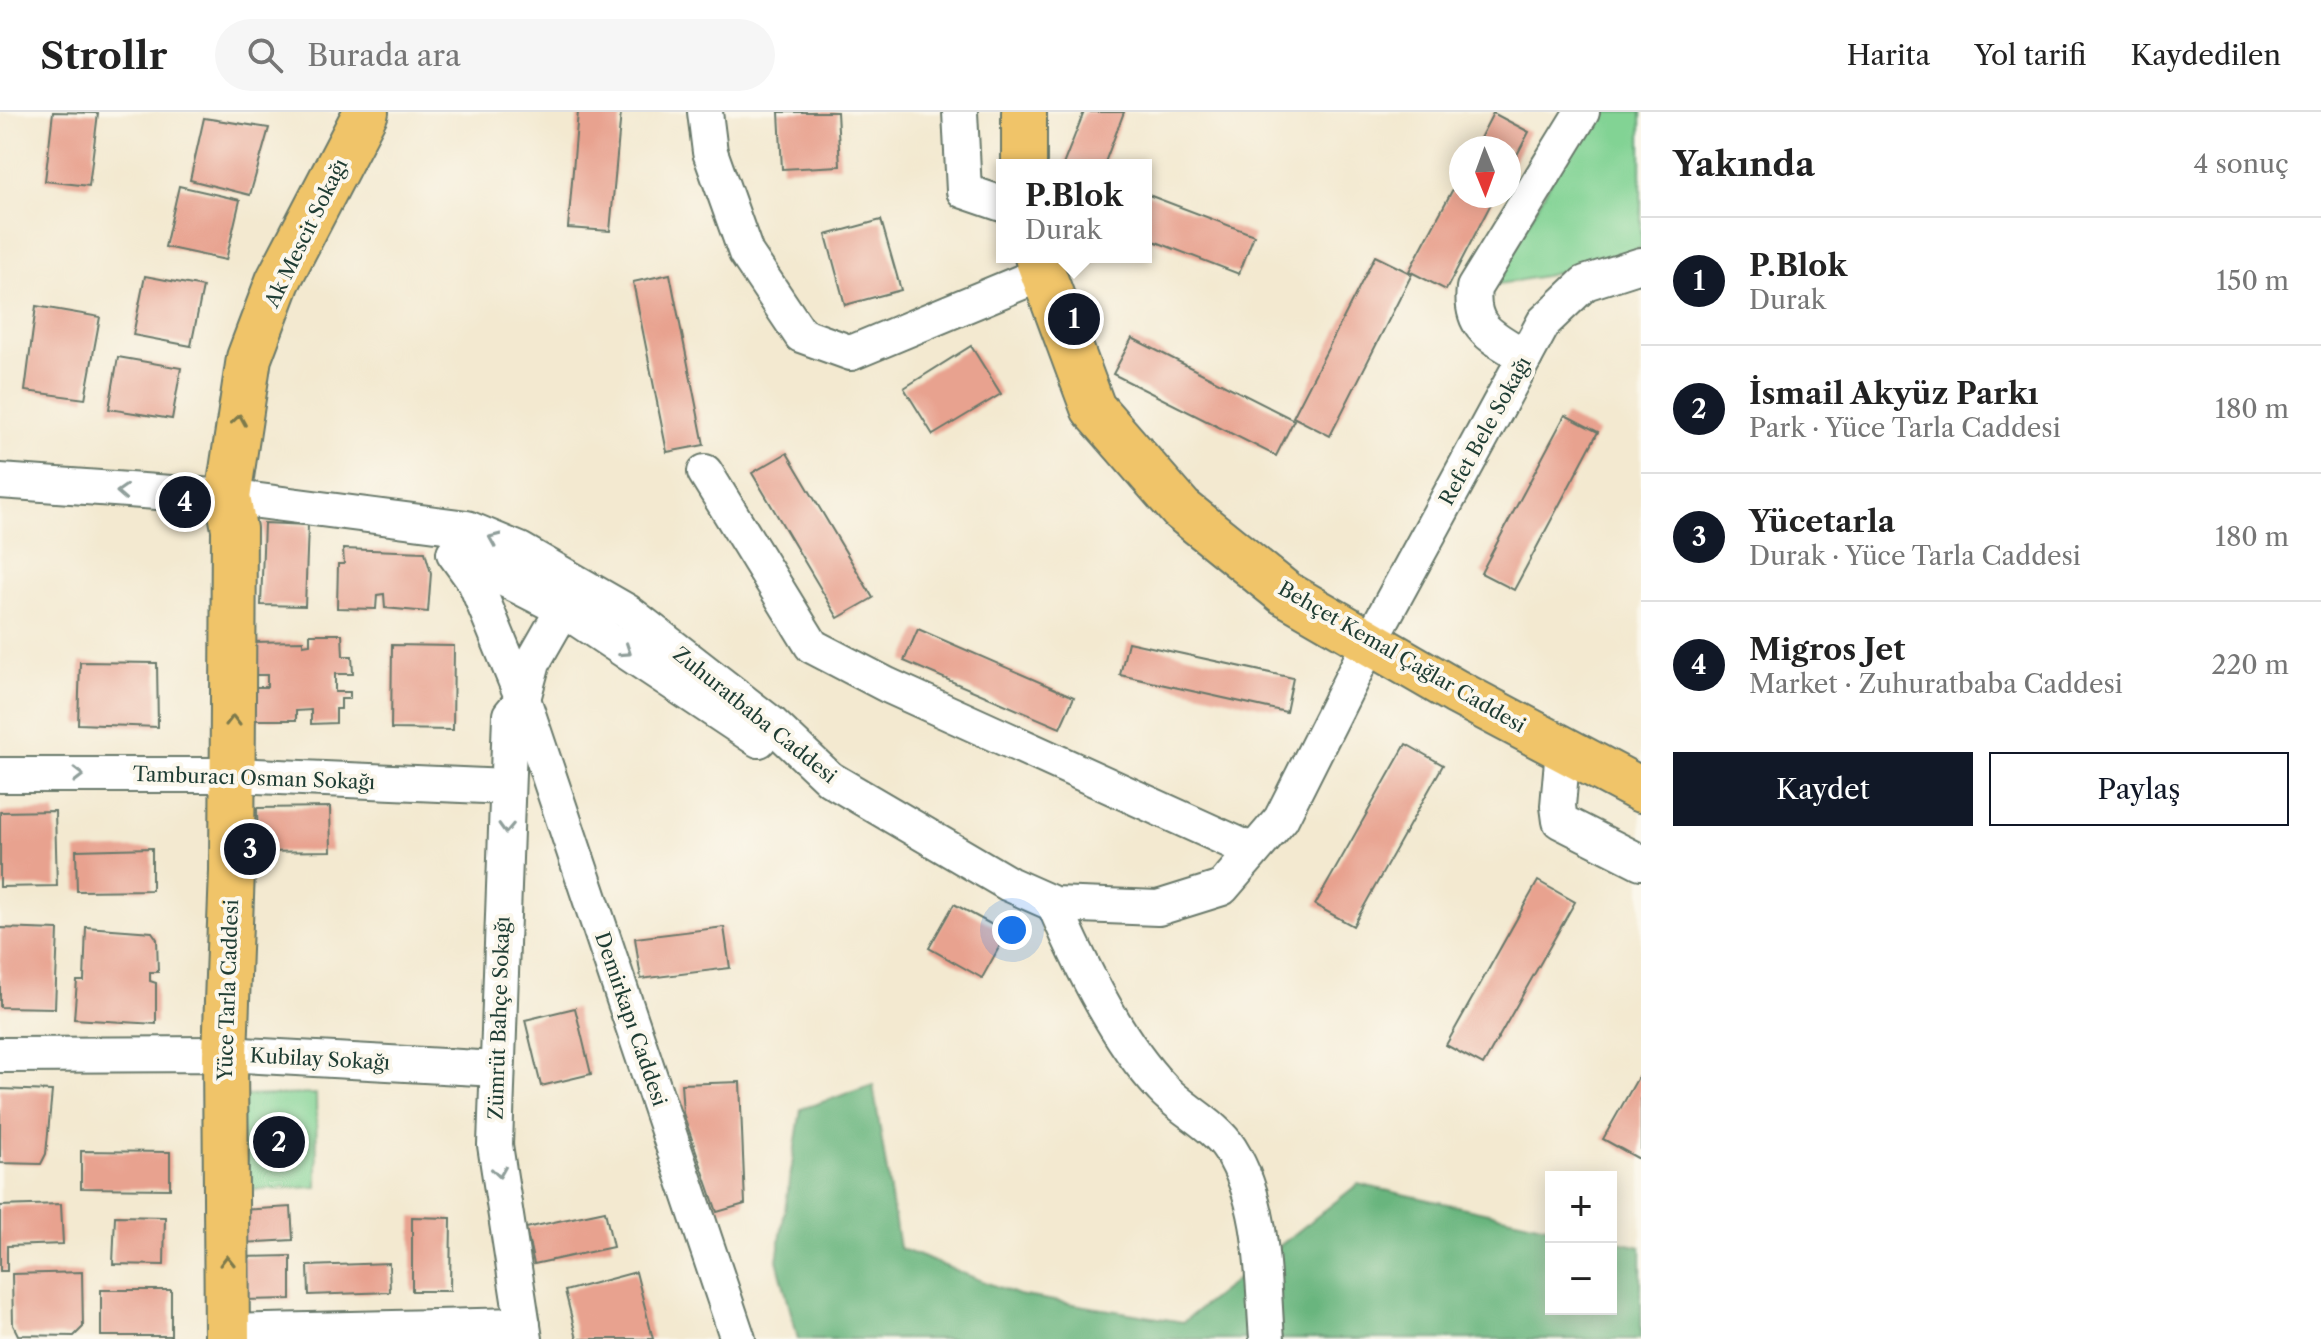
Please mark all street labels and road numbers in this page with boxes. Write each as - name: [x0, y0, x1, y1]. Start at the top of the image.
- street label: Ak Mescit Sokağı: [259, 155, 352, 312]
- street label: Refet Bele Sokağı: [1434, 352, 1536, 510]
- street label: Behçet Kemal Çağlar Caddesi: [1274, 576, 1530, 738]
- street label: Zuhuratbaba Caddesi: [669, 642, 841, 788]
- street label: Tamburacı Osman Sokağı: [133, 762, 375, 794]
- street label: Yüce Tarla Caddesi: [213, 899, 243, 1082]
- street label: Zümrüt Bahçe Sokağı: [483, 916, 515, 1120]
- street label: Demirkapı Caddesi: [590, 929, 672, 1109]
- street label: Kubilay Sokağı: [249, 1043, 391, 1075]

